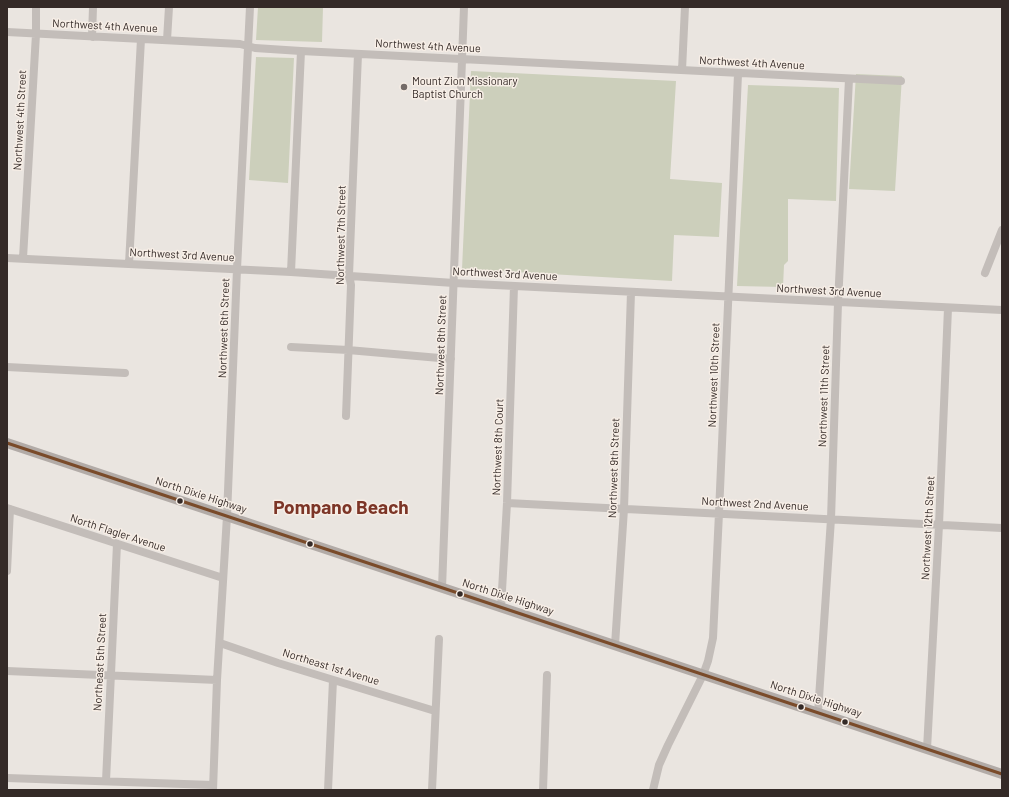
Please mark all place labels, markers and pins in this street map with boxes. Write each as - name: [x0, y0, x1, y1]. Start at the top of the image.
- place label: Mount Zion Missionary Baptist Church: [412, 74, 518, 100]
- marker: Mount Zion Missionary Baptist Church: [399, 82, 409, 92]
- unlabelled marker: [175, 496, 185, 506]
- unlabelled marker: [305, 539, 315, 549]
- unlabelled marker: [455, 589, 465, 599]
- unlabelled marker: [796, 702, 806, 712]
- unlabelled marker: [840, 717, 850, 727]

